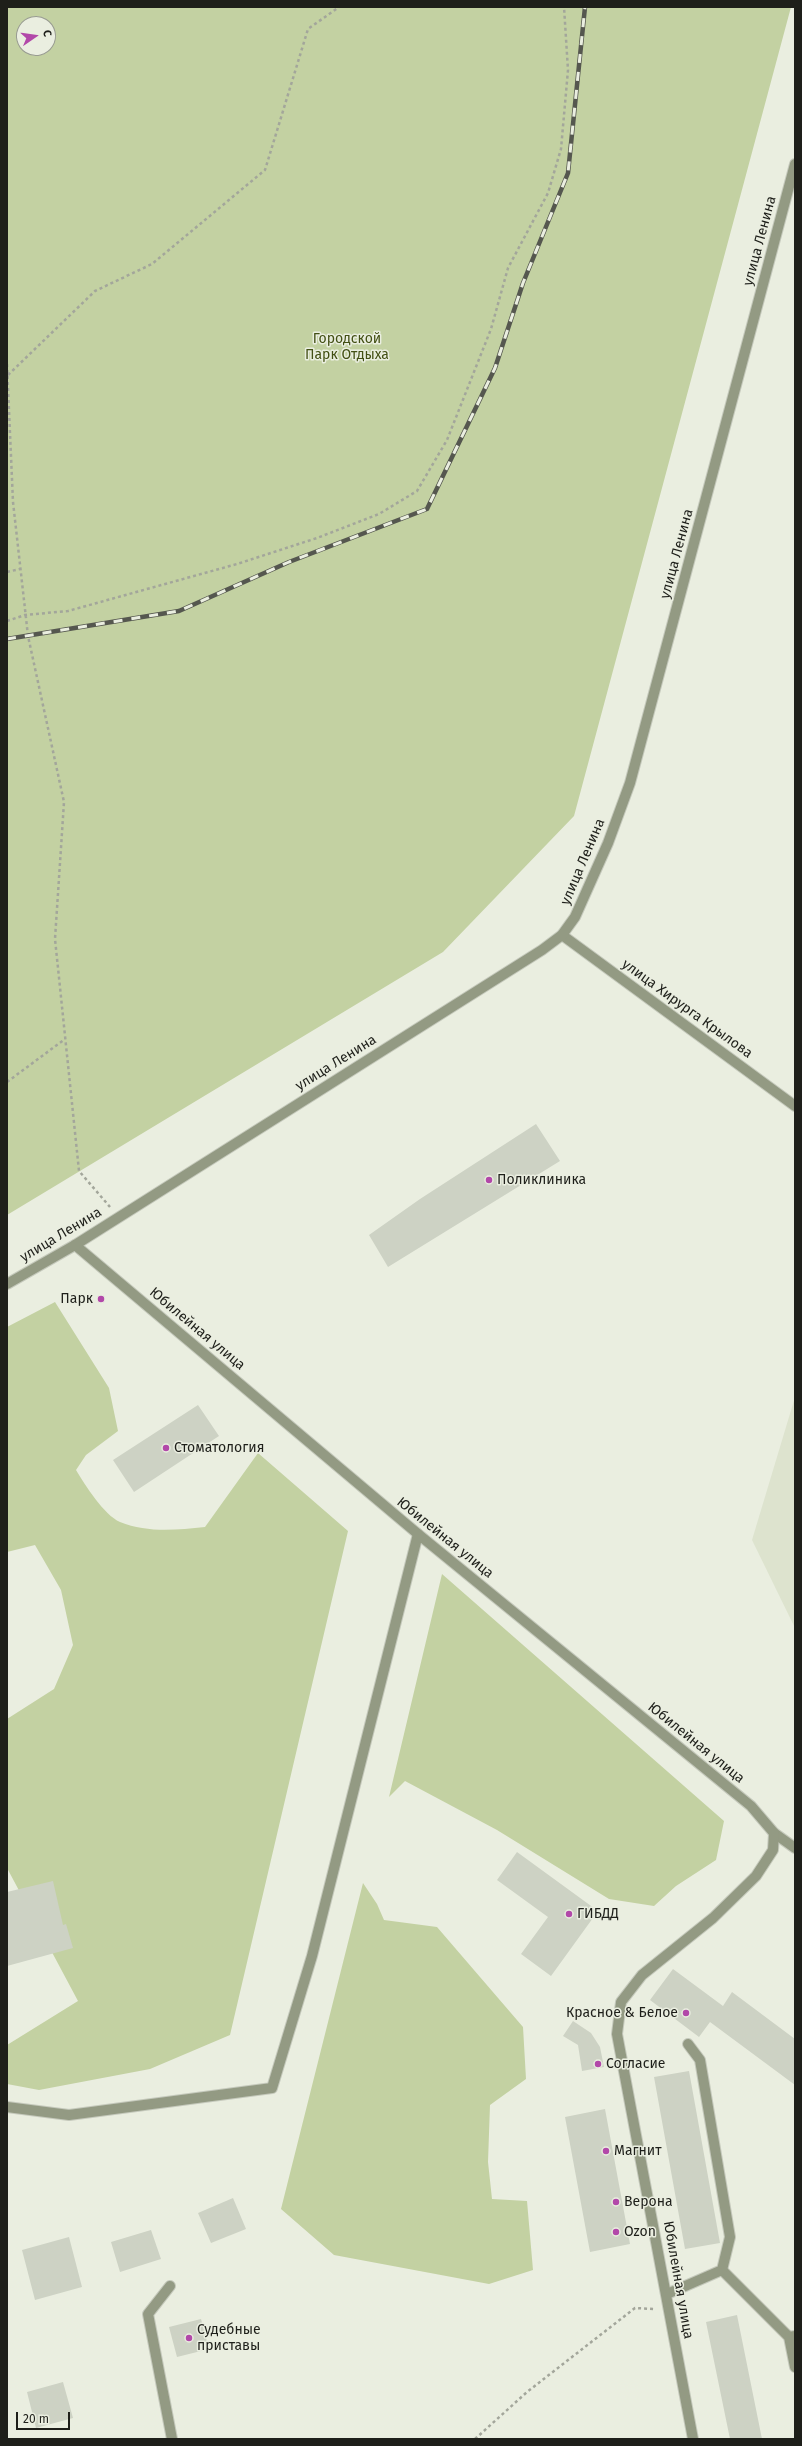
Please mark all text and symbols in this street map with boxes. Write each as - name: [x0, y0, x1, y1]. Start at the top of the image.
- north arrow: [16, 16, 56, 56]
- text: С: [40, 29, 54, 38]
- street label: улица Ленина: [740, 194, 780, 288]
- park label: Городской Парк Отдыха: [305, 331, 389, 364]
- street label: улица Ленина: [657, 507, 697, 601]
- street label: улица Ленина: [557, 816, 609, 908]
- street label: улица Хирурга Крылова: [618, 956, 756, 1062]
- street label: улица Ленина: [292, 1031, 380, 1095]
- place label: Поликлиника: [497, 1172, 586, 1188]
- marker: Поликлиника: [484, 1175, 494, 1185]
- street label: улица Ленина: [17, 1204, 105, 1266]
- street label: Юбилейная улица: [146, 1284, 248, 1374]
- place label: Парк: [60, 1291, 93, 1307]
- marker: Парк: [96, 1294, 106, 1304]
- place label: Стоматология: [174, 1440, 264, 1456]
- marker: Стоматология: [161, 1443, 171, 1453]
- street label: Юбилейная улица: [393, 1494, 497, 1582]
- street label: Юбилейная улица: [644, 1699, 748, 1787]
- place label: ГИБДД: [577, 1906, 619, 1922]
- marker: ГИБДД: [564, 1909, 574, 1919]
- place label: Красное & Белое: [566, 2005, 678, 2021]
- marker: Красное & Белое: [681, 2008, 691, 2018]
- place label: Согласие: [606, 2056, 665, 2072]
- marker: Согласие: [593, 2059, 603, 2069]
- place label: Магнит: [614, 2143, 662, 2159]
- marker: Магнит: [601, 2146, 611, 2156]
- place label: Верона: [624, 2194, 673, 2210]
- marker: Верона: [611, 2197, 621, 2207]
- street label: Юбилейная улица: [659, 2220, 697, 2340]
- place label: Ozon: [624, 2224, 656, 2240]
- marker: Ozon: [611, 2227, 621, 2237]
- place label: Судебные приставы: [197, 2322, 261, 2354]
- marker: Судебные приставы: [184, 2333, 194, 2343]
- scale bar: [18, 2404, 72, 2430]
- text: 20 m: [23, 2412, 49, 2426]

